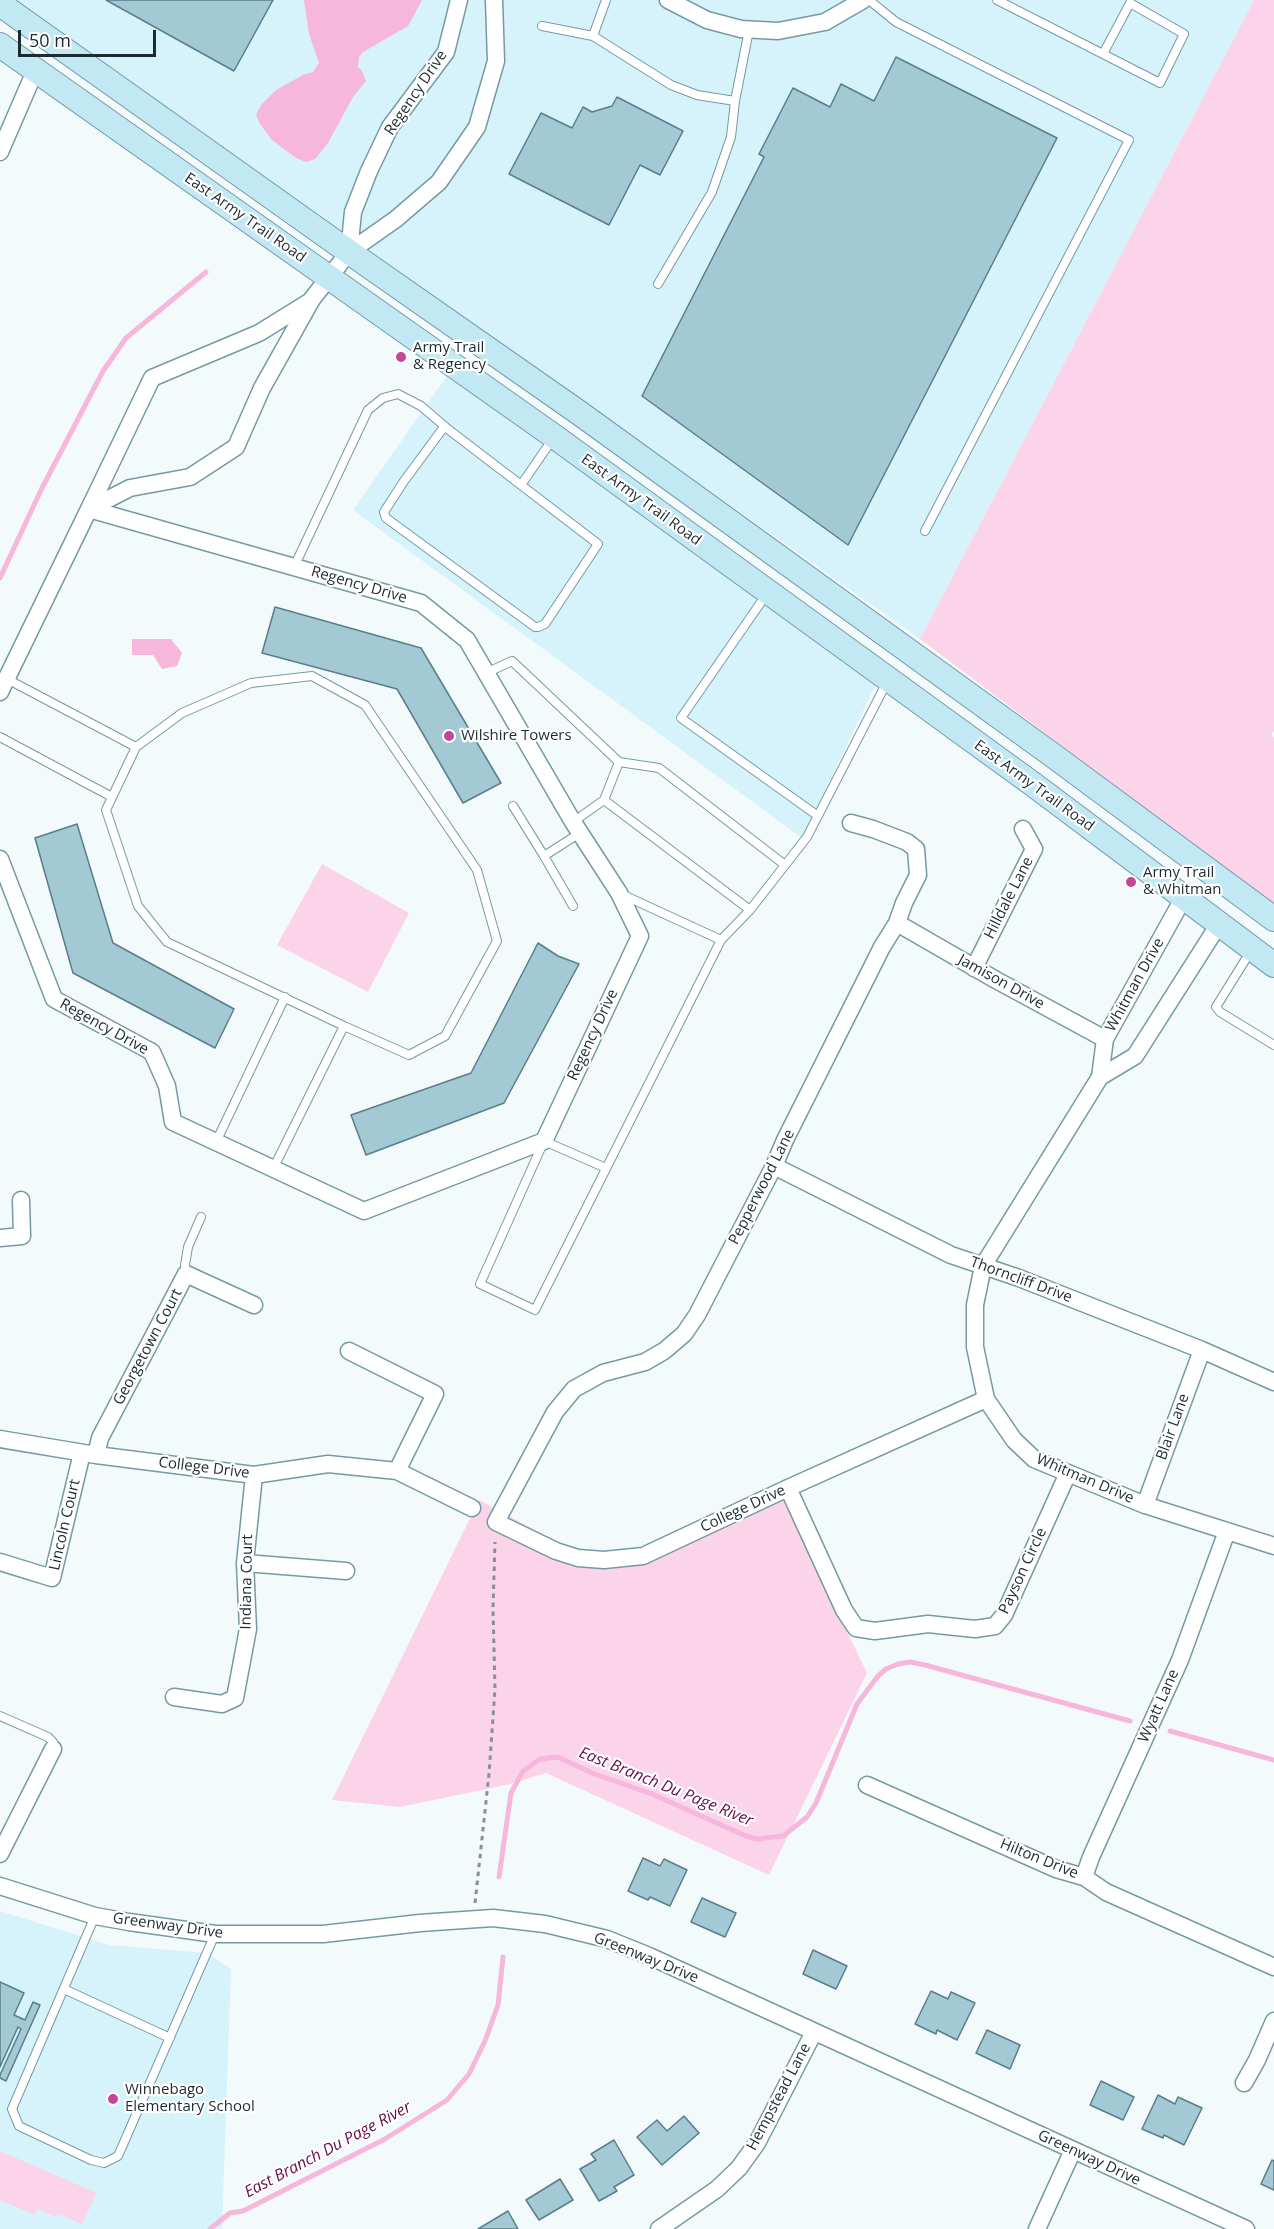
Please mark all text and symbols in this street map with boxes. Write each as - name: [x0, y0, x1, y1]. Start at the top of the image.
- scale bar: [21, 18, 159, 56]
- text: 50 m: [29, 28, 71, 52]
- street label: Regency Drive: [381, 47, 451, 139]
- street label: East Army Trail Road: [181, 169, 309, 267]
- place label: Army Trail & Regency: [413, 339, 486, 374]
- marker: Army Trail & Regency: [394, 350, 408, 364]
- street label: East Army Trail Road: [577, 450, 705, 550]
- street label: Regency Drive: [309, 563, 409, 607]
- place label: Wilshire Towers: [461, 727, 572, 745]
- marker: Wilshire Towers: [442, 729, 456, 743]
- street label: East Army Trail Road: [970, 736, 1098, 836]
- street label: Hilldale Lane: [981, 854, 1037, 942]
- place label: Army Trail & Whitman: [1143, 864, 1221, 899]
- marker: Army Trail & Whitman: [1124, 875, 1138, 889]
- street label: Whitman Drive: [1102, 935, 1168, 1035]
- street label: Jamison Drive: [955, 951, 1047, 1013]
- street label: Regency Drive: [564, 986, 622, 1084]
- street label: Regency Drive: [56, 995, 152, 1059]
- street label: Pepperwood Lane: [725, 1126, 799, 1248]
- street label: Thorncliff Drive: [968, 1253, 1074, 1307]
- street label: Georgetown Court: [110, 1286, 186, 1408]
- street label: Blair Lane: [1153, 1391, 1193, 1463]
- street label: Whitman Drive: [1034, 1450, 1136, 1508]
- street label: College Drive: [157, 1453, 251, 1483]
- street label: Lincoln Court: [46, 1478, 84, 1572]
- street label: College Drive: [698, 1481, 788, 1537]
- street label: Payson Circle: [995, 1525, 1051, 1617]
- street label: Indiana Court: [237, 1534, 257, 1630]
- street label: Wyatt Lane: [1135, 1667, 1183, 1745]
- water label: East Branch Du Page River: [576, 1743, 756, 1831]
- street label: Hilton Drive: [997, 1835, 1081, 1883]
- street label: Greenway Drive: [112, 1909, 224, 1943]
- street label: Greenway Drive: [591, 1929, 701, 1987]
- street label: Hempstead Lane: [743, 2040, 815, 2154]
- place label: Winnebago Elementary School: [125, 2081, 255, 2116]
- marker: Winnebago Elementary School: [106, 2092, 120, 2106]
- water label: East Branch Du Page River: [241, 2098, 415, 2202]
- street label: Greenway Drive: [1035, 2126, 1143, 2190]

